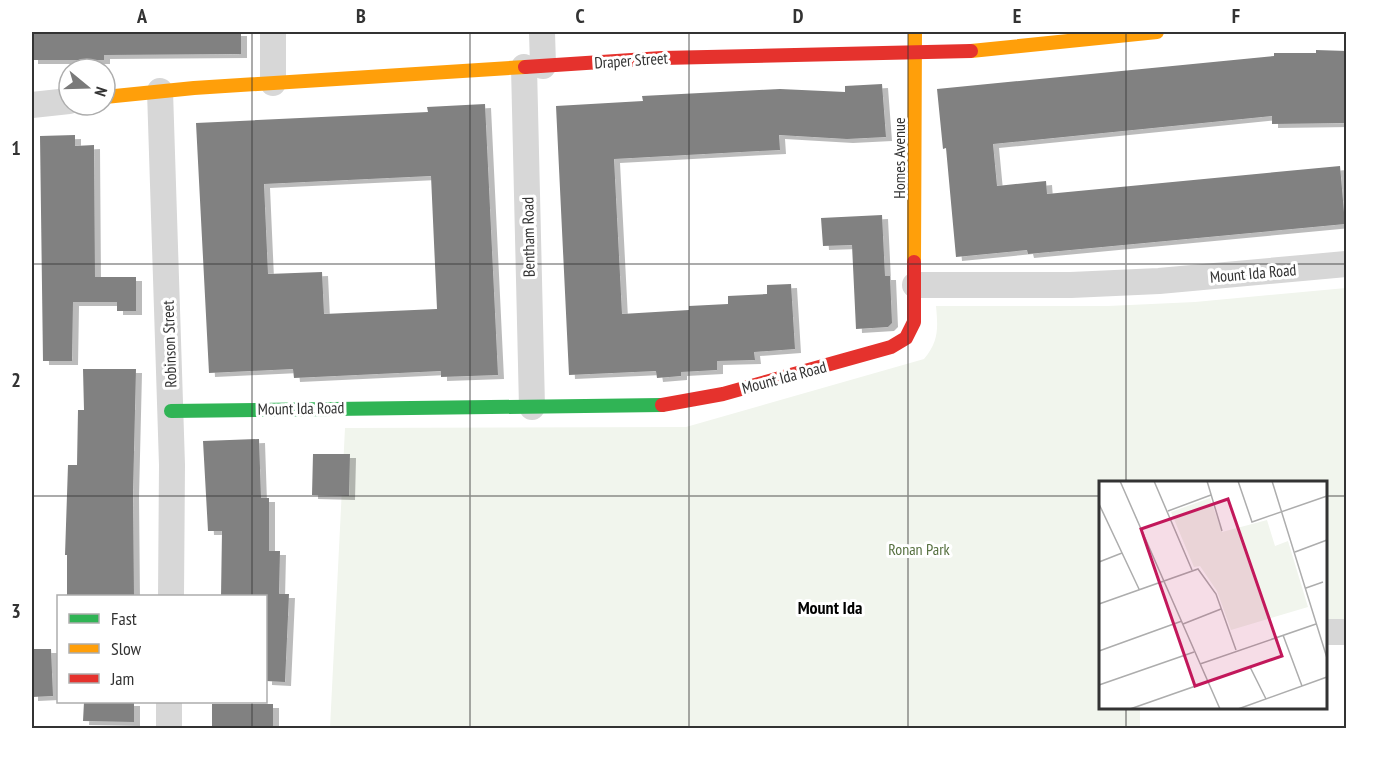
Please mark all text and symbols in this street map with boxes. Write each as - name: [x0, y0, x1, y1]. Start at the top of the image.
- text: A: [136, 3, 148, 29]
- text: B: [356, 3, 366, 29]
- text: C: [575, 3, 585, 29]
- text: D: [793, 3, 804, 29]
- text: E: [1013, 3, 1021, 29]
- text: F: [1232, 3, 1240, 29]
- street label: Draper Street: [594, 47, 669, 73]
- north arrow: [57, 57, 117, 117]
- text: N: [90, 85, 112, 99]
- street label: Homes Avenue: [889, 117, 909, 199]
- text: 1: [11, 135, 21, 161]
- street label: Bentham Road: [517, 197, 539, 277]
- street label: Mount Ida Road: [1209, 259, 1297, 287]
- street label: Robinson Street: [157, 299, 181, 388]
- street label: Mount Ida Road: [740, 356, 828, 398]
- text: 2: [11, 367, 21, 393]
- street label: Mount Ida Road: [258, 397, 345, 419]
- inset map: [1099, 481, 1327, 709]
- park label: Ronan Park: [888, 539, 951, 559]
- legend: [57, 595, 267, 703]
- district label: Mount Ida: [798, 596, 862, 619]
- text: 3: [11, 598, 21, 624]
- text: Fast: [111, 607, 137, 630]
- text: Slow: [111, 637, 142, 660]
- text: Jam: [110, 667, 134, 690]

